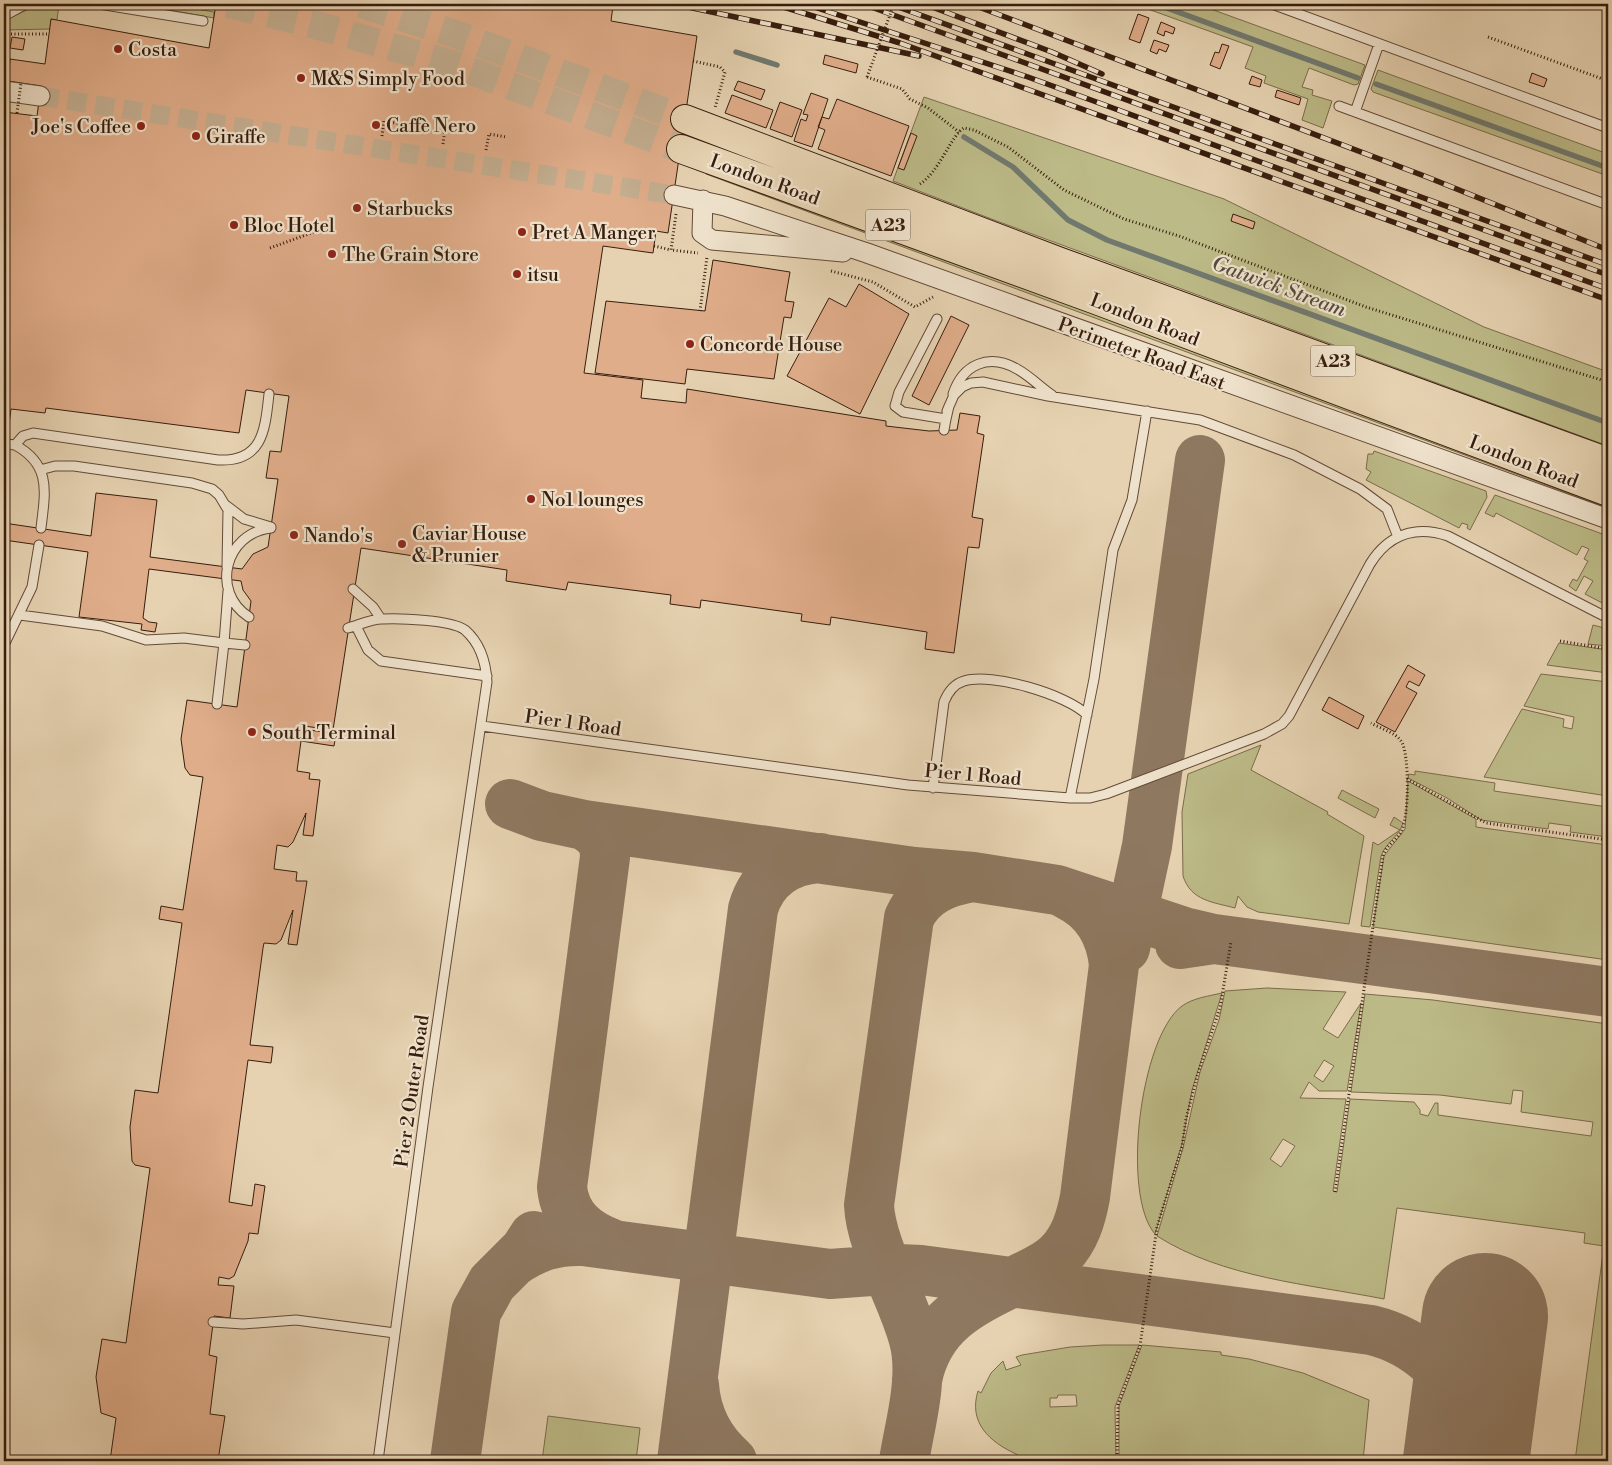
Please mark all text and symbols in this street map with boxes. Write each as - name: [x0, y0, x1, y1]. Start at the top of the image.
- place label: Costa: [128, 38, 177, 62]
- marker: Costa: [112, 43, 124, 55]
- place label: M&S Simply Food: [311, 67, 465, 91]
- marker: M&S Simply Food: [295, 72, 307, 84]
- place label: Caffè Nero: [386, 114, 476, 138]
- place label: Joe's Coffee: [31, 115, 131, 139]
- marker: Caffè Nero: [370, 119, 382, 131]
- marker: Joe's Coffee: [135, 120, 147, 132]
- place label: Giraffe: [206, 125, 266, 149]
- marker: Giraffe: [190, 130, 202, 142]
- street label: London Road: [706, 149, 823, 211]
- place label: Starbucks: [367, 197, 453, 221]
- marker: Starbucks: [351, 202, 363, 214]
- road number: A23: [866, 210, 910, 240]
- place label: Bloc Hotel: [243, 214, 335, 238]
- marker: Bloc Hotel: [228, 219, 240, 231]
- place label: Pret A Manger: [532, 221, 655, 245]
- marker: Pret A Manger: [516, 226, 528, 238]
- place label: The Grain Store: [342, 243, 479, 267]
- marker: The Grain Store: [326, 248, 338, 260]
- water label: Gatwick Stream: [1208, 252, 1350, 323]
- place label: itsu: [527, 263, 559, 287]
- marker: itsu: [511, 268, 523, 280]
- street label: London Road: [1086, 288, 1203, 352]
- street label: Perimeter Road East: [1055, 312, 1229, 396]
- place label: Concorde House: [700, 333, 842, 357]
- marker: Concorde House: [684, 338, 696, 350]
- road number: A23: [1310, 346, 1356, 376]
- street label: London Road: [1465, 430, 1582, 494]
- place label: No1 lounges: [541, 488, 644, 512]
- marker: No1 lounges: [525, 493, 537, 505]
- place label: Caviar House & Prunier: [412, 522, 527, 568]
- place label: Nando's: [304, 524, 373, 548]
- marker: Nando's: [288, 529, 300, 541]
- marker: Caviar House & Prunier: [396, 538, 408, 550]
- street label: Pier 1 Road: [523, 704, 623, 742]
- place label: South Terminal: [262, 721, 396, 745]
- marker: South Terminal: [246, 726, 258, 738]
- street label: Pier 1 Road: [923, 759, 1023, 791]
- street label: Pier 2 Outer Road: [389, 1013, 435, 1169]

